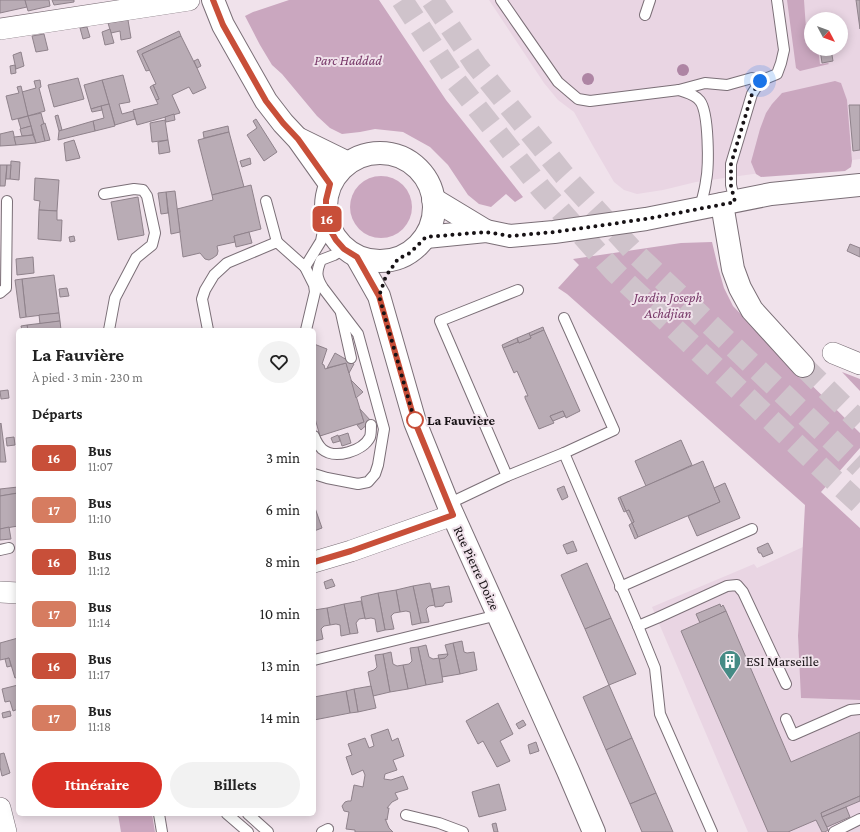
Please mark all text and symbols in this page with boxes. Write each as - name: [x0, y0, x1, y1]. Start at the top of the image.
- north arrow: [804, 12, 848, 56]
- map controls: [804, 12, 848, 56]
- park label: Parc Haddad: [314, 52, 382, 68]
- your location: [750, 71, 770, 91]
- line badge: 16: [309, 206, 345, 232]
- text: 16: [321, 211, 333, 227]
- park label: Jardin Joseph Achdjian: [631, 289, 703, 322]
- button: heart: [258, 341, 300, 383]
- text: La Fauvière: [32, 344, 124, 365]
- text: À pied · 3 min · 230 m: [32, 370, 143, 385]
- text: Départs: [32, 406, 82, 422]
- marker: La Fauvière: [406, 411, 424, 429]
- place label: La Fauvière: [427, 412, 495, 428]
- text: Bus: [88, 443, 111, 459]
- text: 16: [48, 450, 60, 466]
- text: 3 min: [266, 450, 300, 466]
- text: 11:07: [88, 459, 113, 474]
- text: Bus: [88, 495, 111, 511]
- text: 17: [48, 502, 60, 518]
- text: 6 min: [266, 502, 300, 518]
- text: 11:10: [88, 511, 111, 526]
- street label: Rue Pierre Doize: [451, 523, 503, 613]
- text: Bus: [88, 547, 111, 563]
- text: 16: [48, 554, 60, 570]
- text: 8 min: [265, 554, 300, 570]
- text: 11:12: [88, 563, 110, 578]
- text: Bus: [88, 599, 111, 615]
- text: 17: [48, 606, 60, 622]
- text: 10 min: [260, 606, 300, 622]
- text: 11:14: [88, 615, 111, 630]
- building icon: ESI Marseille: [717, 648, 743, 681]
- text: Bus: [88, 651, 111, 667]
- place label: ESI Marseille: [746, 653, 819, 669]
- text: 16: [48, 658, 60, 674]
- text: 13 min: [261, 658, 300, 674]
- text: 11:17: [88, 667, 110, 682]
- text: Bus: [88, 703, 111, 719]
- text: 17: [48, 710, 60, 726]
- text: 14 min: [261, 710, 300, 726]
- text: 11:18: [88, 719, 111, 734]
- button: Itinéraire: [32, 762, 162, 808]
- button: Billets: [170, 762, 300, 808]

